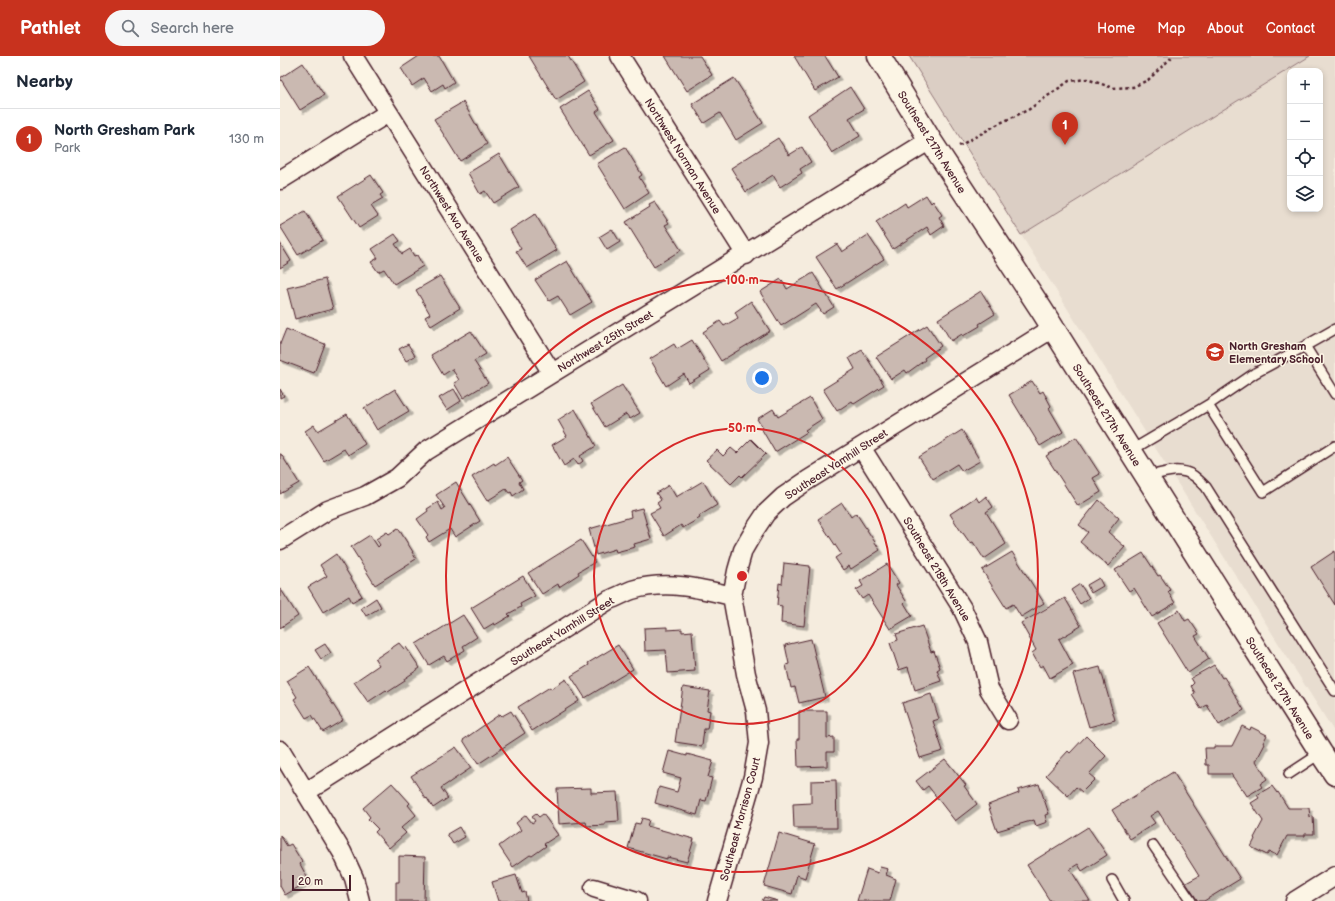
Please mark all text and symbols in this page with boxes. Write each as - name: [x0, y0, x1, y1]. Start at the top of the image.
- search box: [105, 10, 385, 46]
- text: Pathlet: [20, 17, 81, 40]
- icon: search: [119, 17, 141, 39]
- text: Search here: [151, 19, 234, 38]
- text: Home: [1097, 20, 1135, 37]
- text: Map: [1157, 20, 1185, 37]
- text: About: [1207, 20, 1244, 37]
- text: Contact: [1266, 20, 1315, 37]
- map controls: [1287, 68, 1323, 212]
- button: +: [1287, 68, 1323, 104]
- text: Nearby: [16, 72, 73, 92]
- street label: Southeast 217th Avenue: [895, 89, 969, 196]
- street label: Northwest Norman Avenue: [642, 96, 724, 217]
- button: −: [1287, 104, 1323, 140]
- pin: 1: [1052, 112, 1078, 145]
- text: North Gresham Park: [54, 121, 195, 140]
- text: 1: [26, 131, 32, 147]
- text: 130 m: [229, 131, 264, 147]
- text: Park: [54, 140, 80, 156]
- button: locate: [1287, 140, 1323, 176]
- street label: Northwest Ava Avenue: [417, 164, 487, 265]
- button: layers: [1287, 176, 1323, 212]
- text: 100 m: [725, 273, 759, 288]
- street label: Northwest 25th Street: [555, 308, 656, 375]
- place label: North Gresham Elementary School: [1229, 340, 1323, 366]
- school or university icon: North Gresham Elementary School: [1204, 341, 1226, 363]
- street label: Southeast 217th Avenue: [1070, 362, 1144, 469]
- your location: [752, 368, 772, 388]
- text: 50 m: [728, 421, 756, 436]
- street label: Southeast Yamhill Street: [783, 426, 890, 502]
- street label: Southeast 218th Avenue: [900, 515, 973, 624]
- centre of rings: [735, 569, 749, 583]
- street label: Southeast Yamhill Street: [508, 594, 617, 669]
- street label: Southeast 217th Avenue: [1243, 635, 1317, 742]
- street label: Southeast Morrison Court: [718, 755, 763, 882]
- scale bar: [292, 873, 351, 892]
- text: 20 m: [298, 875, 323, 888]

